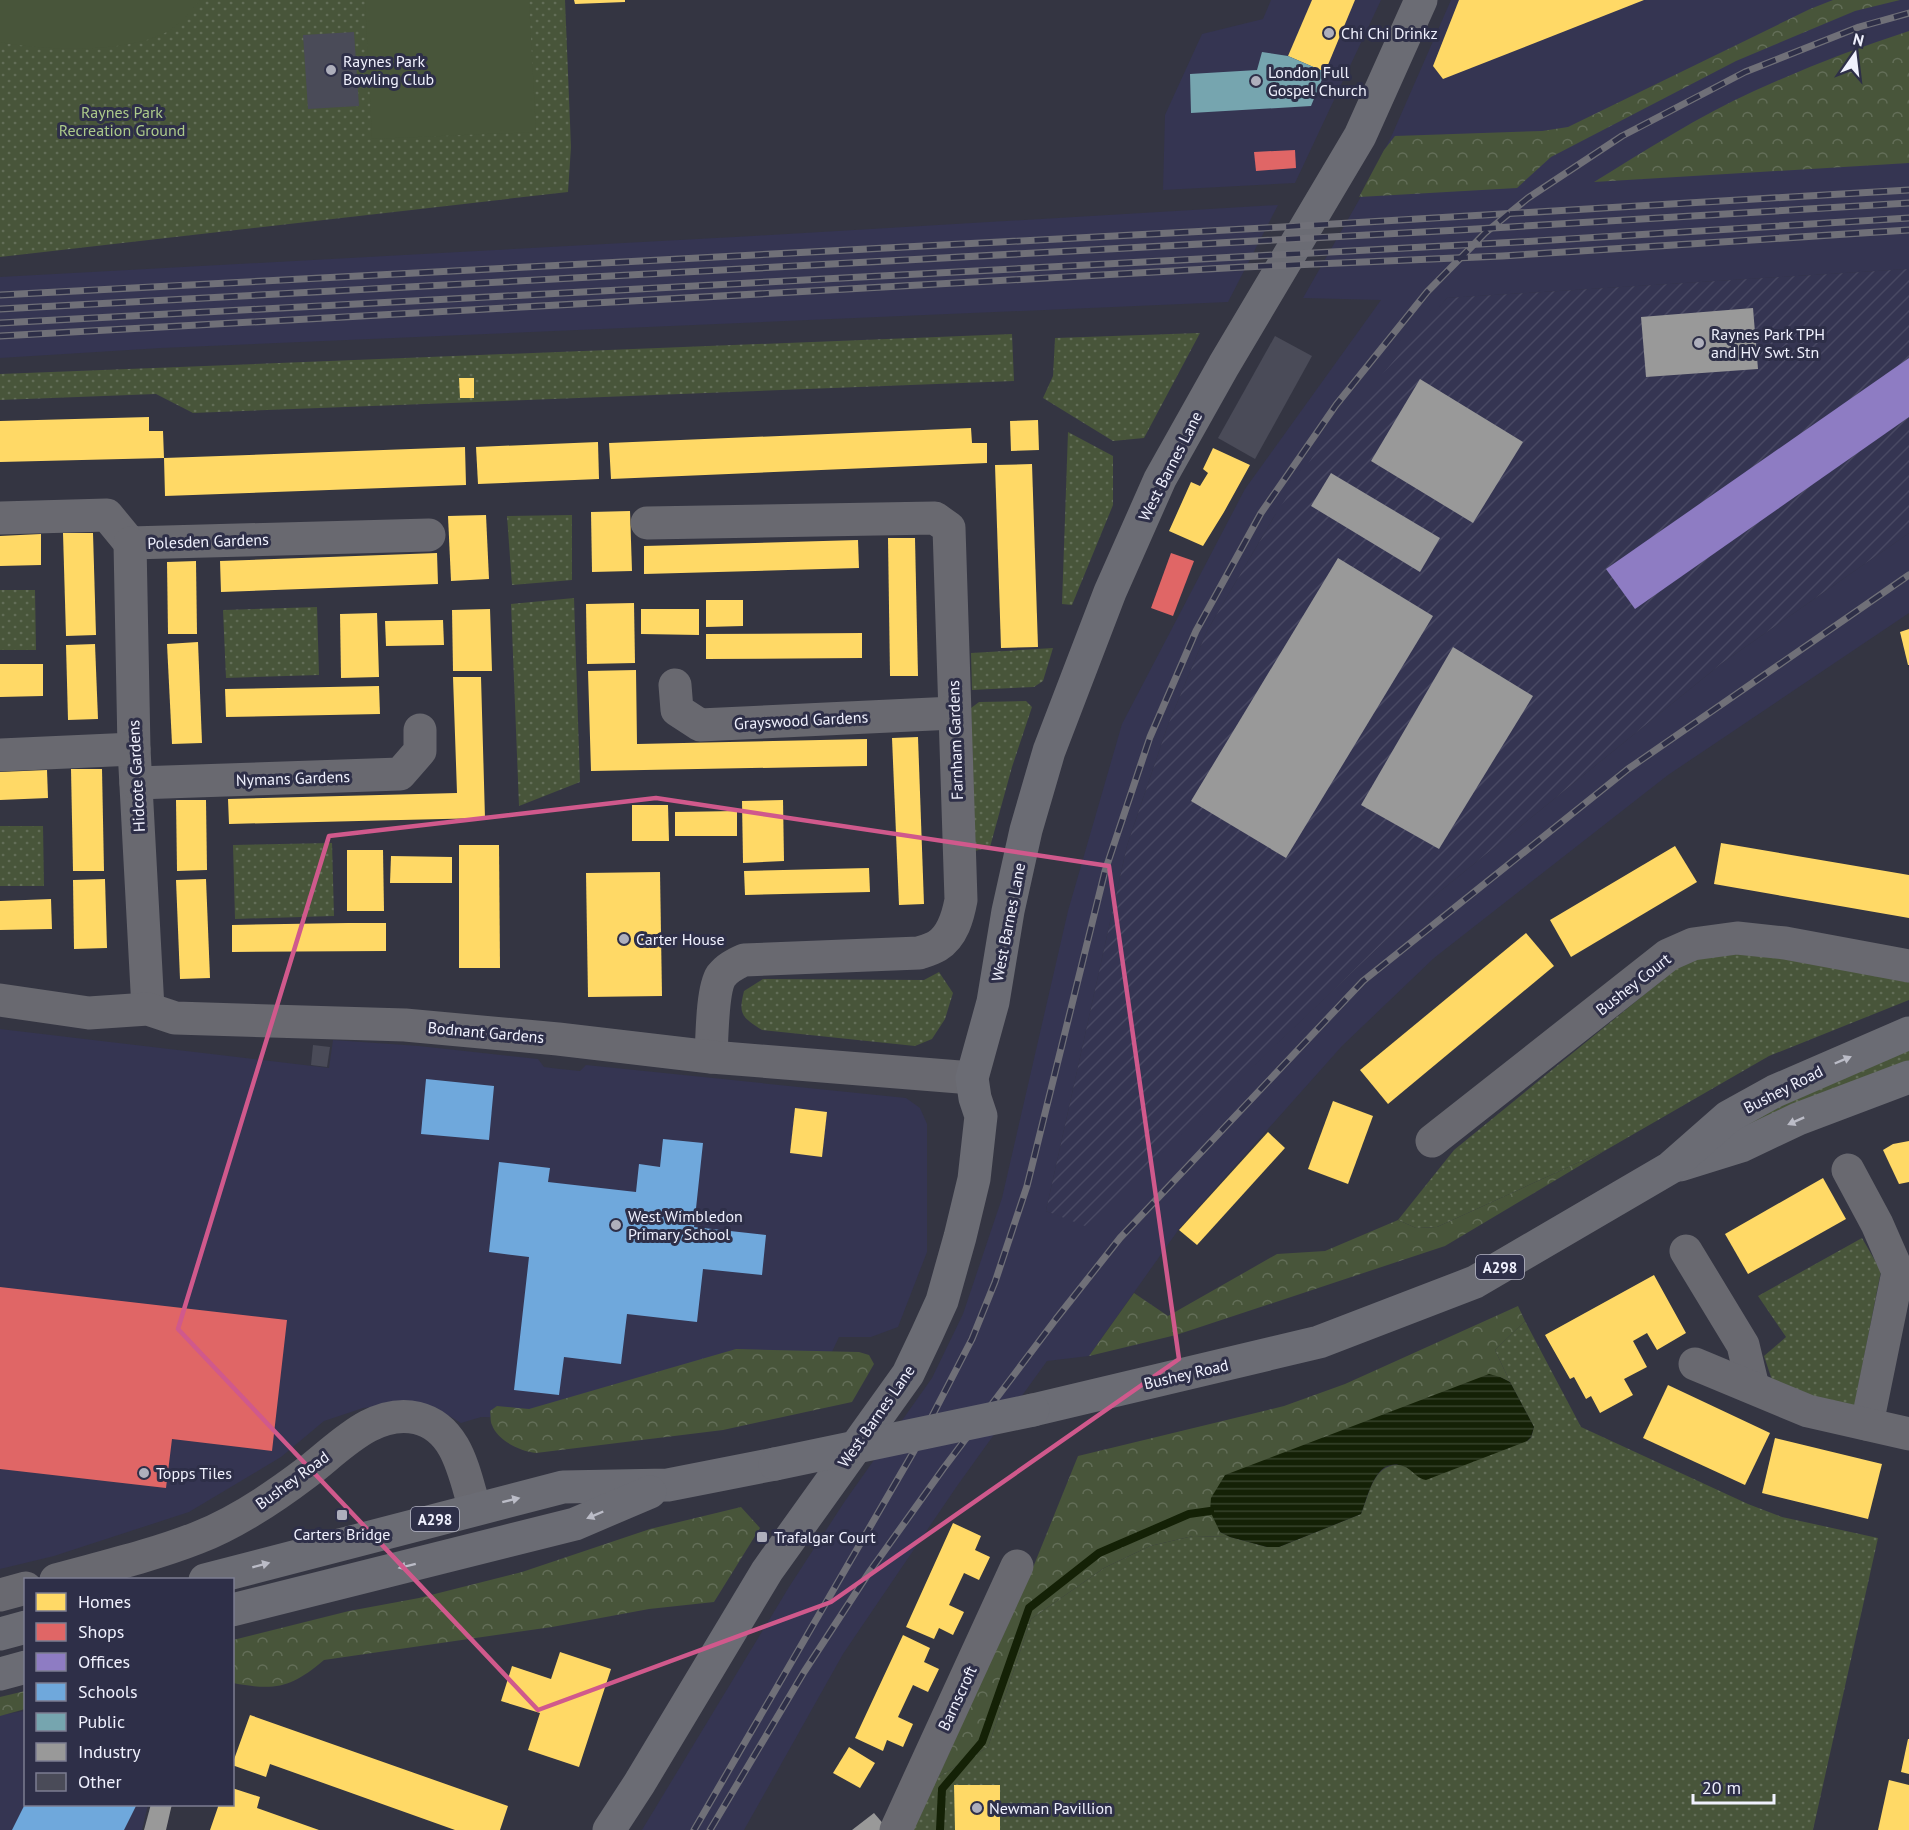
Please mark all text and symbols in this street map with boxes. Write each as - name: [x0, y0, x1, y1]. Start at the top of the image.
- place label: Chi Chi Drinkz: [1341, 23, 1438, 43]
- north arrow: [1825, 24, 1885, 84]
- marker: Chi Chi Drinkz: [1322, 26, 1336, 40]
- text: N: [1851, 28, 1866, 50]
- place label: Raynes Park Bowling Club: [343, 51, 434, 89]
- place label: London Full Gospel Church: [1268, 62, 1367, 100]
- marker: Raynes Park Bowling Club: [324, 63, 338, 77]
- marker: London Full Gospel Church: [1249, 74, 1263, 88]
- park label: Raynes Park Recreation Ground: [59, 102, 185, 140]
- place label: Raynes Park TPH and HV Swt. Stn: [1711, 324, 1825, 362]
- marker: Raynes Park TPH and HV Swt. Stn: [1692, 336, 1706, 350]
- street label: West Barnes Lane: [1134, 408, 1206, 524]
- street label: Polesden Gardens: [147, 529, 269, 553]
- street label: Farnham Gardens: [943, 680, 967, 800]
- street label: Grayswood Gardens: [733, 706, 869, 734]
- street label: Hidcote Gardens: [123, 719, 149, 833]
- street label: Nymans Gardens: [236, 766, 351, 790]
- street label: West Barnes Lane: [987, 861, 1029, 983]
- place label: Carter House: [636, 929, 725, 949]
- marker: Carter House: [617, 932, 631, 946]
- street label: Bushey Court: [1592, 948, 1675, 1019]
- street label: Bodnant Gardens: [427, 1017, 545, 1047]
- one-way arrow: [1834, 1055, 1852, 1065]
- street label: Bushey Road: [1740, 1061, 1826, 1117]
- one-way arrow: [1787, 1116, 1804, 1125]
- place label: West Wimbledon Primary School: [628, 1206, 743, 1244]
- marker: West Wimbledon Primary School: [609, 1218, 623, 1232]
- road number: A298: [1476, 1255, 1524, 1279]
- street label: Bushey Road: [1142, 1355, 1230, 1393]
- street label: West Barnes Lane: [833, 1361, 919, 1471]
- street label: Bushey Road: [251, 1447, 333, 1513]
- place label: Topps Tiles: [156, 1463, 232, 1483]
- marker: Topps Tiles: [137, 1466, 151, 1480]
- one-way arrow: [502, 1494, 520, 1504]
- road number: A298: [411, 1507, 459, 1531]
- marker: Carters Bridge: [335, 1508, 349, 1522]
- one-way arrow: [586, 1511, 604, 1521]
- place label: Carters Bridge: [294, 1524, 390, 1544]
- place label: Trafalgar Court: [774, 1527, 876, 1547]
- marker: Trafalgar Court: [755, 1530, 769, 1544]
- one-way arrow: [252, 1559, 271, 1569]
- one-way arrow: [398, 1561, 416, 1571]
- legend: [24, 1578, 234, 1806]
- text: Homes: [78, 1590, 131, 1613]
- text: Shops: [78, 1620, 124, 1643]
- text: Offices: [78, 1650, 130, 1673]
- street label: Barnscroft: [933, 1662, 981, 1734]
- text: Schools: [78, 1680, 138, 1703]
- text: Public: [78, 1710, 125, 1733]
- text: Industry: [78, 1740, 141, 1763]
- scale bar: [1693, 1767, 1774, 1805]
- text: Other: [78, 1770, 122, 1793]
- text: 20 m: [1702, 1776, 1741, 1799]
- place label: Newman Pavillion: [989, 1798, 1113, 1818]
- marker: Newman Pavillion: [970, 1801, 984, 1815]

